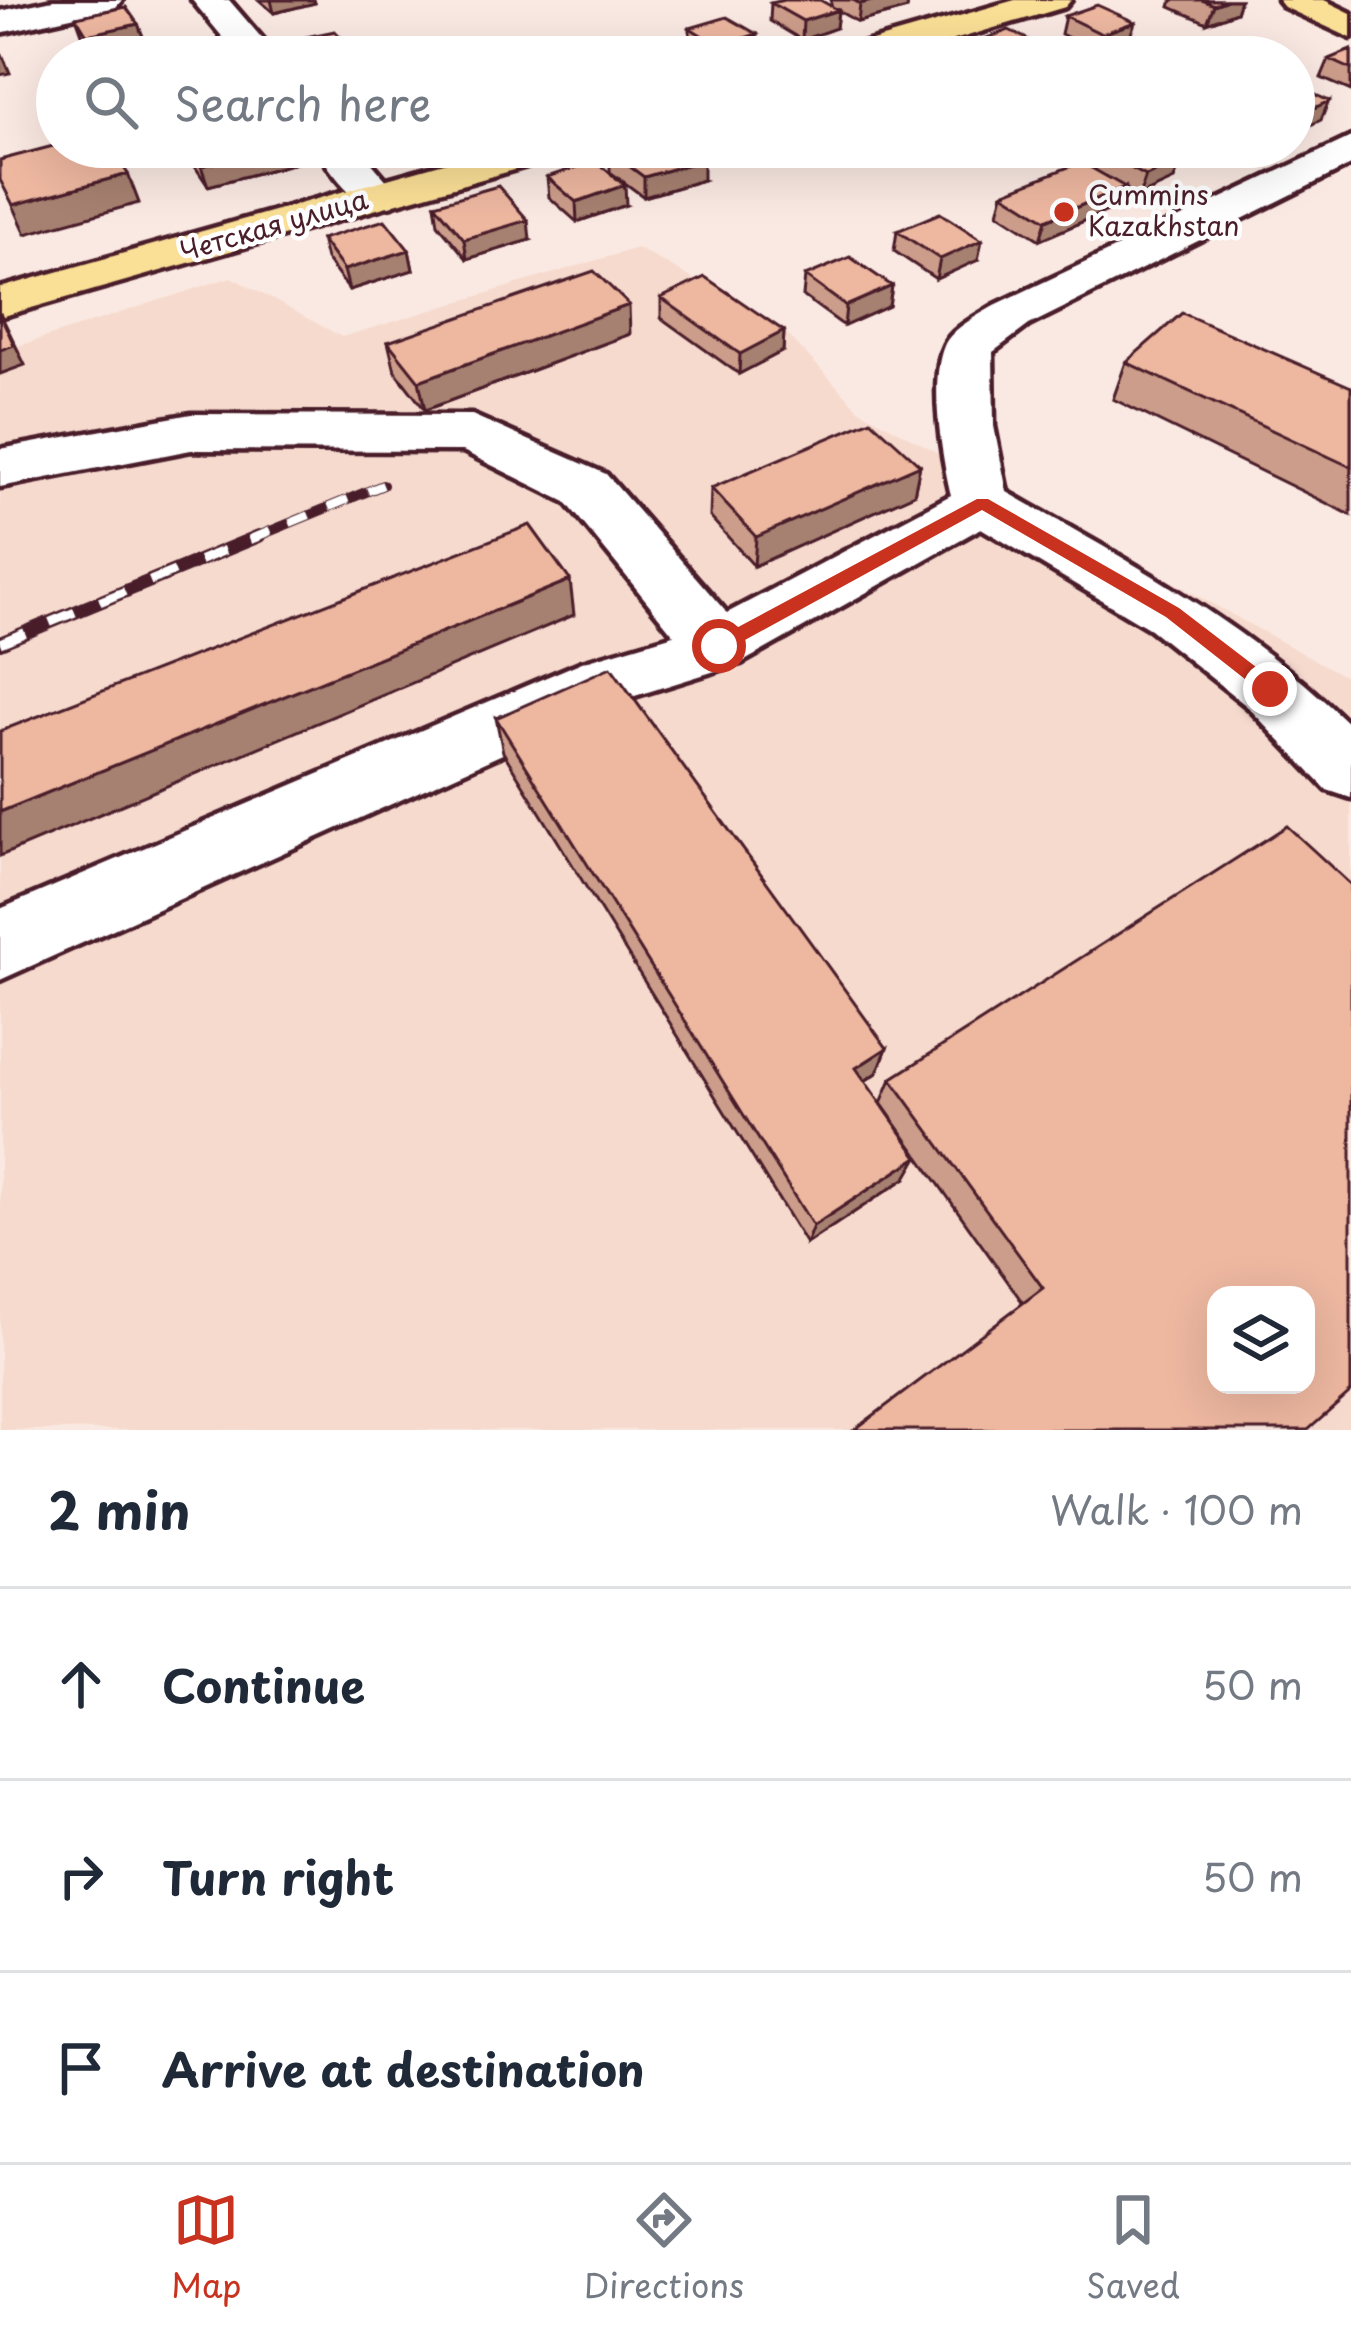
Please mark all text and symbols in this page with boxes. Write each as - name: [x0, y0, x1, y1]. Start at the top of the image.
- search box: [36, 36, 1315, 168]
- text: Search here: [174, 68, 431, 136]
- icon: search: [78, 69, 144, 135]
- place label: Cummins Kazakhstan: [1088, 173, 1239, 245]
- street label: Четская улица: [174, 177, 372, 270]
- marker: Cummins Kazakhstan: [1051, 199, 1077, 225]
- route start: [692, 619, 746, 673]
- route end: [1243, 662, 1297, 716]
- map controls: [1207, 1286, 1315, 1394]
- button: layers: [1207, 1286, 1315, 1394]
- text: 2 min: [48, 1470, 190, 1547]
- text: Walk · 100 m: [1050, 1479, 1303, 1538]
- text: Continue: [162, 1650, 365, 1718]
- icon: ahead: [48, 1651, 114, 1717]
- text: 50 m: [1202, 1654, 1303, 1713]
- text: Turn right: [162, 1842, 394, 1910]
- icon: right: [48, 1843, 114, 1909]
- text: 50 m: [1202, 1846, 1303, 1905]
- text: Arrive at destination: [162, 2034, 645, 2102]
- icon: arrive: [48, 2035, 114, 2101]
- tab: Map: [171, 2187, 242, 2309]
- tab: Directions: [584, 2187, 744, 2309]
- tab: Saved: [1086, 2187, 1180, 2309]

